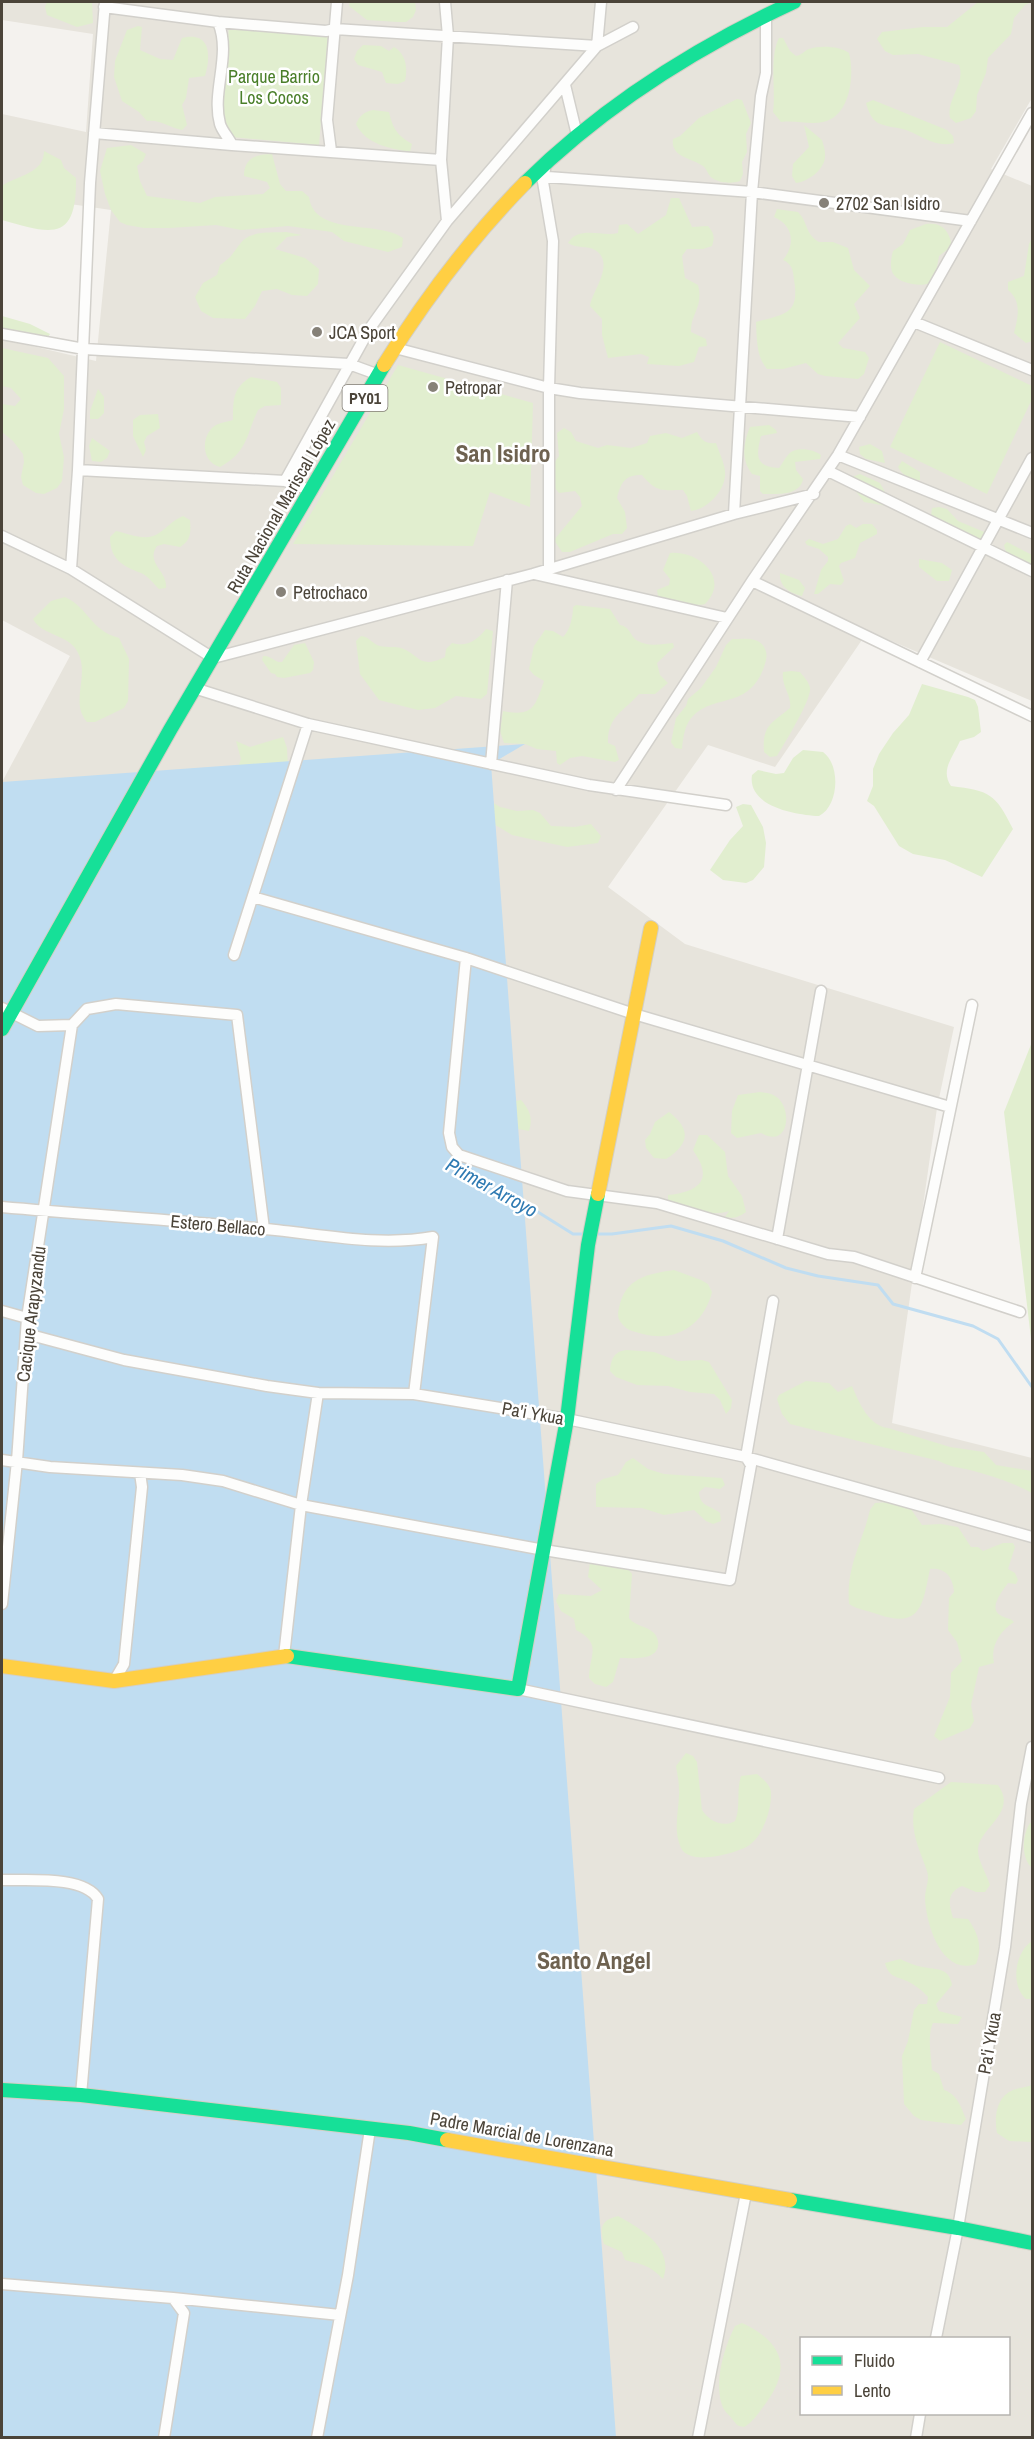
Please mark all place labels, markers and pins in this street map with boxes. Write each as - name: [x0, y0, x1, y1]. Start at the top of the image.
- place label: 2702 San Isidro: [836, 191, 940, 216]
- marker: 2702 San Isidro: [817, 196, 831, 210]
- place label: JCA Sport: [329, 320, 395, 345]
- marker: JCA Sport: [310, 325, 324, 339]
- place label: Petropar: [445, 375, 502, 400]
- marker: Petropar: [426, 380, 440, 394]
- place label: Petrochaco: [293, 580, 368, 605]
- marker: Petrochaco: [274, 585, 288, 599]

